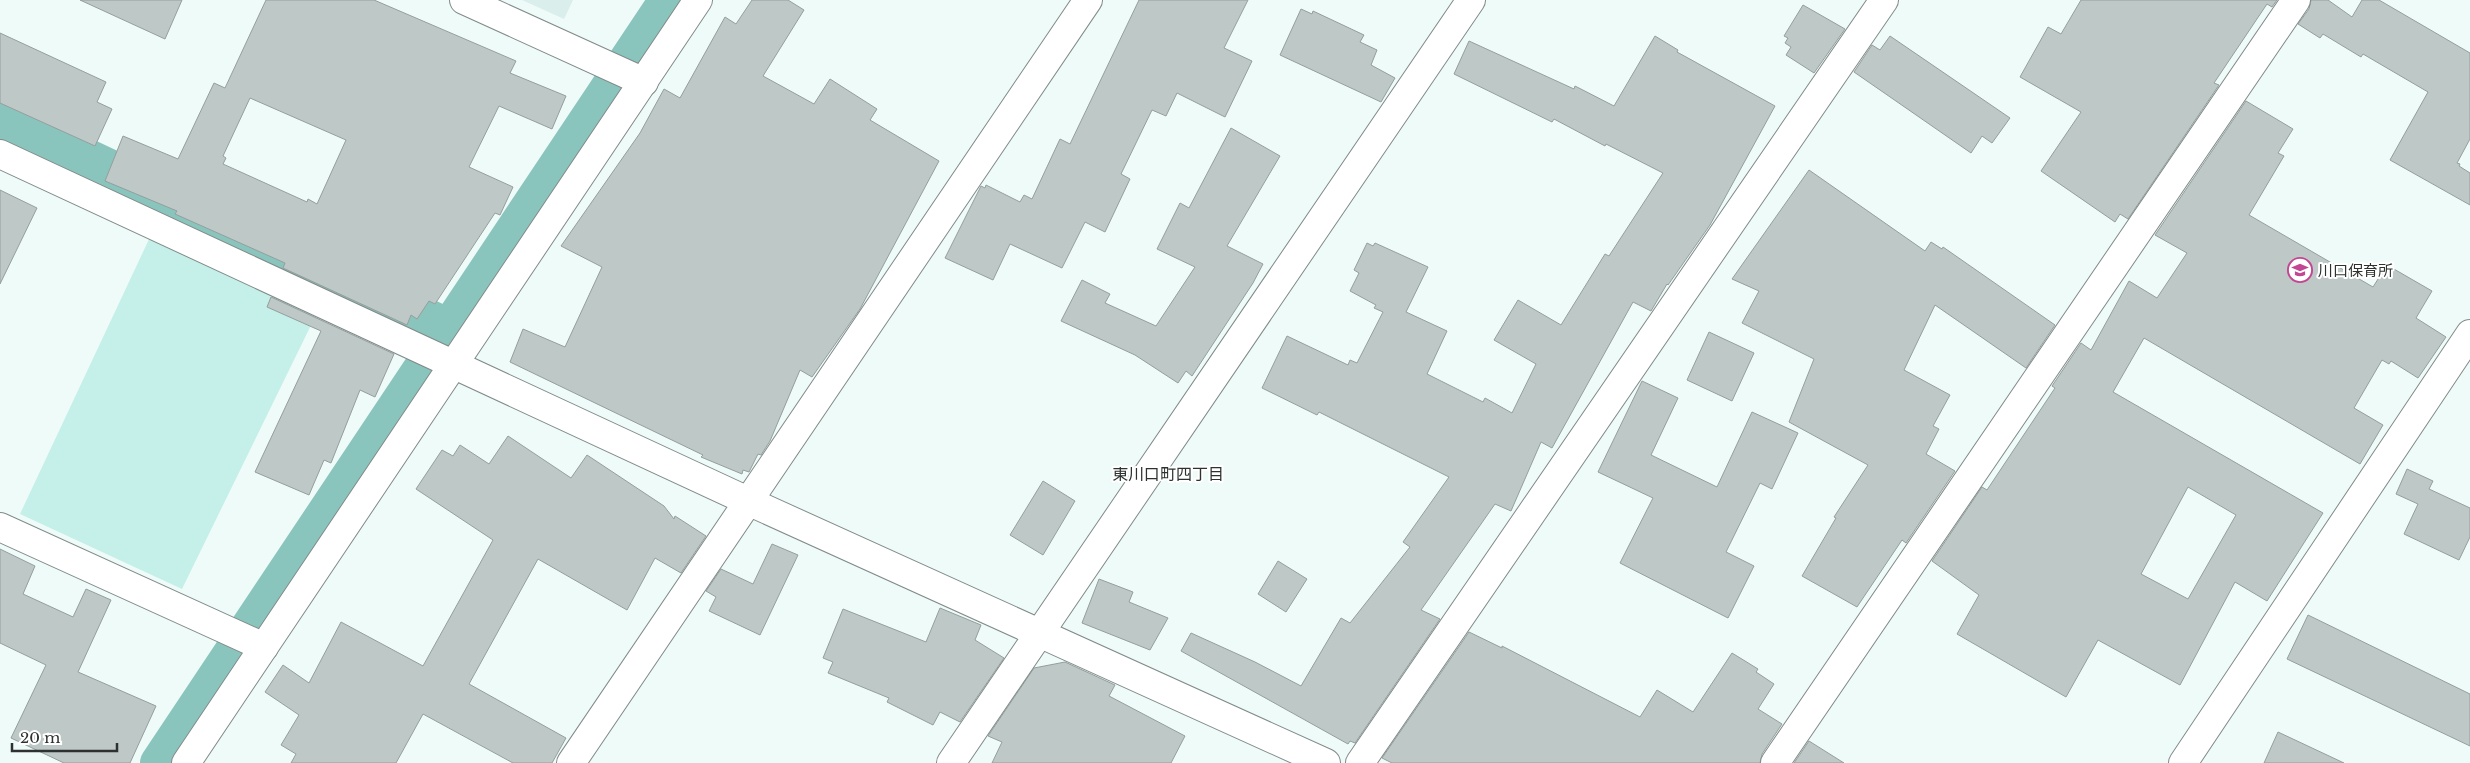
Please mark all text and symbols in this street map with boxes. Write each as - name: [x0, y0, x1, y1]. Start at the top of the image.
- school or university icon: 川口保育所: [2287, 257, 2313, 283]
- place label: 川口保育所: [2318, 261, 2393, 280]
- district label: 東川口町四丁目: [1112, 464, 1224, 484]
- scale bar: [12, 720, 118, 752]
- text: 20 m: [20, 728, 60, 747]

